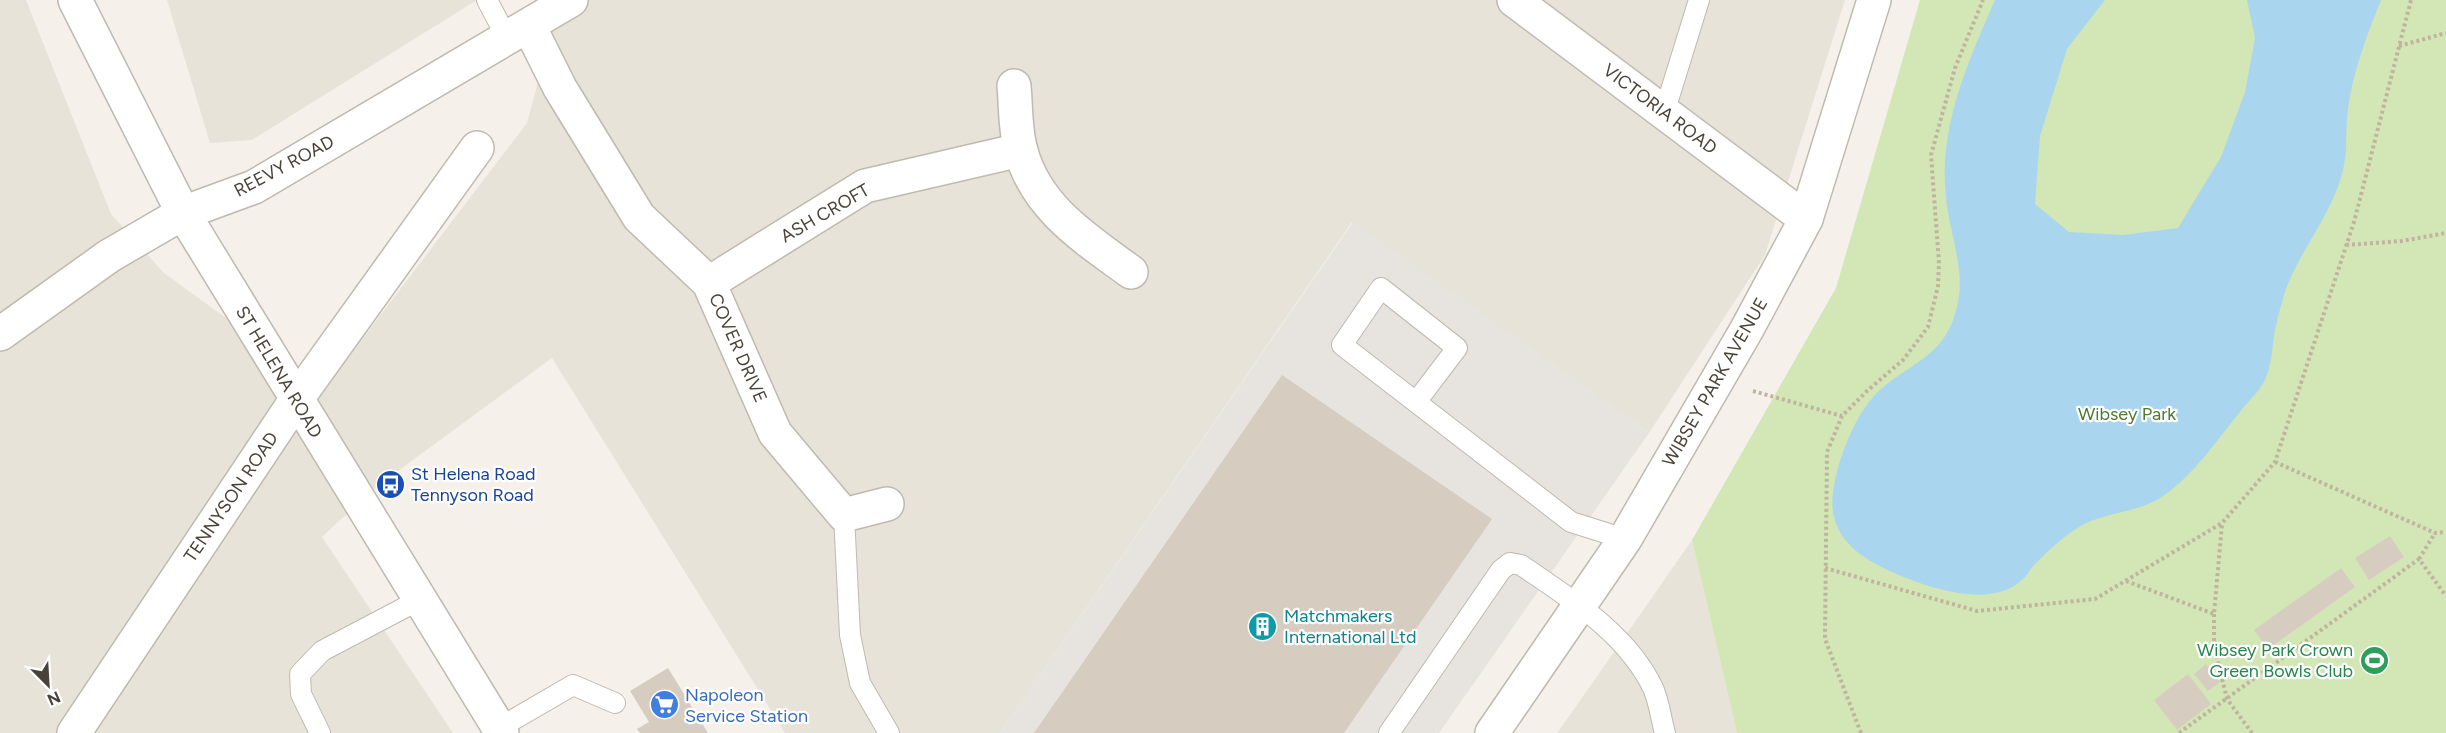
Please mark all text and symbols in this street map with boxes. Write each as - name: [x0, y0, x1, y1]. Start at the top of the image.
- street label: VICTORIA ROAD: [1599, 59, 1721, 159]
- street label: REEVY ROAD: [230, 130, 338, 202]
- street label: ASH CROFT: [777, 179, 873, 247]
- street label: COVER DRIVE: [704, 290, 772, 406]
- street label: WIBSEY PARK AVENUE: [1658, 294, 1772, 470]
- street label: ST HELENA ROAD: [231, 302, 327, 442]
- park label: Wibsey Park: [2078, 403, 2176, 425]
- street label: TENNYSON ROAD: [179, 428, 283, 566]
- place label: St Helena Road Tennyson Road: [411, 463, 536, 506]
- bus stop icon: St Helena Road Tennyson Road: [374, 468, 406, 500]
- place label: Matchmakers International Ltd: [1284, 605, 1417, 648]
- building icon: Matchmakers International Ltd: [1247, 610, 1279, 642]
- place label: Wibsey Park Crown Green Bowls Club: [2197, 639, 2353, 682]
- sports icon: Wibsey Park Crown Green Bowls Club: [2358, 644, 2390, 676]
- north arrow: [18, 655, 78, 715]
- place label: Napoleon Service Station: [685, 684, 808, 727]
- text: N: [44, 687, 63, 709]
- supermarket icon: Napoleon Service Station: [648, 689, 680, 721]

